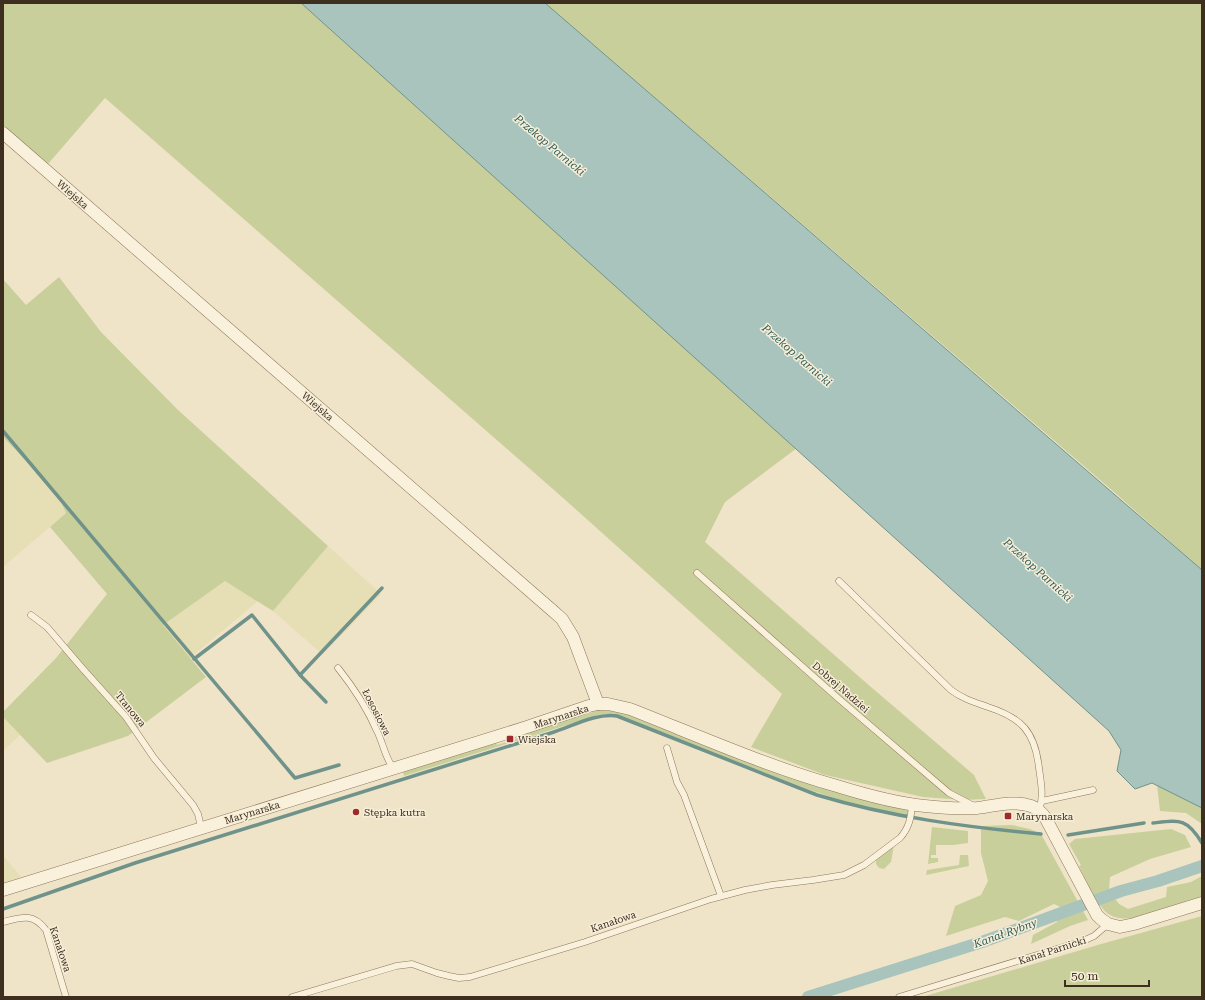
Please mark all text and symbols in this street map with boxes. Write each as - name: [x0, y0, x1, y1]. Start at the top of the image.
- water label: Przekop Parnicki: [511, 112, 588, 179]
- street label: Wiejska: [55, 178, 91, 211]
- water label: Przekop Parnicki: [759, 321, 834, 389]
- street label: Wiejska: [300, 390, 336, 423]
- water label: Przekop Parnicki: [1000, 536, 1075, 605]
- street label: Dobrej Nadziei: [810, 660, 871, 715]
- street label: Łososiowa: [360, 687, 393, 738]
- street label: Tranowa: [113, 690, 148, 730]
- street label: Marynarska: [532, 702, 591, 731]
- marker: Wiejska: [505, 734, 515, 744]
- place label: Wiejska: [518, 734, 557, 745]
- street label: Marynarska: [223, 799, 282, 826]
- marker: Stępka kutra: [351, 807, 361, 817]
- place label: Stępka kutra: [364, 807, 426, 818]
- marker: Marynarska: [1003, 811, 1013, 821]
- place label: Marynarska: [1016, 811, 1074, 822]
- street label: Kanałowa: [589, 908, 638, 934]
- water label: Kanał Rybny: [971, 916, 1039, 951]
- street label: Kanałowa: [48, 925, 74, 974]
- street label: Kanał Parnicki: [1017, 934, 1087, 967]
- scale bar: [1065, 962, 1149, 988]
- text: 50 m: [1071, 969, 1098, 983]

